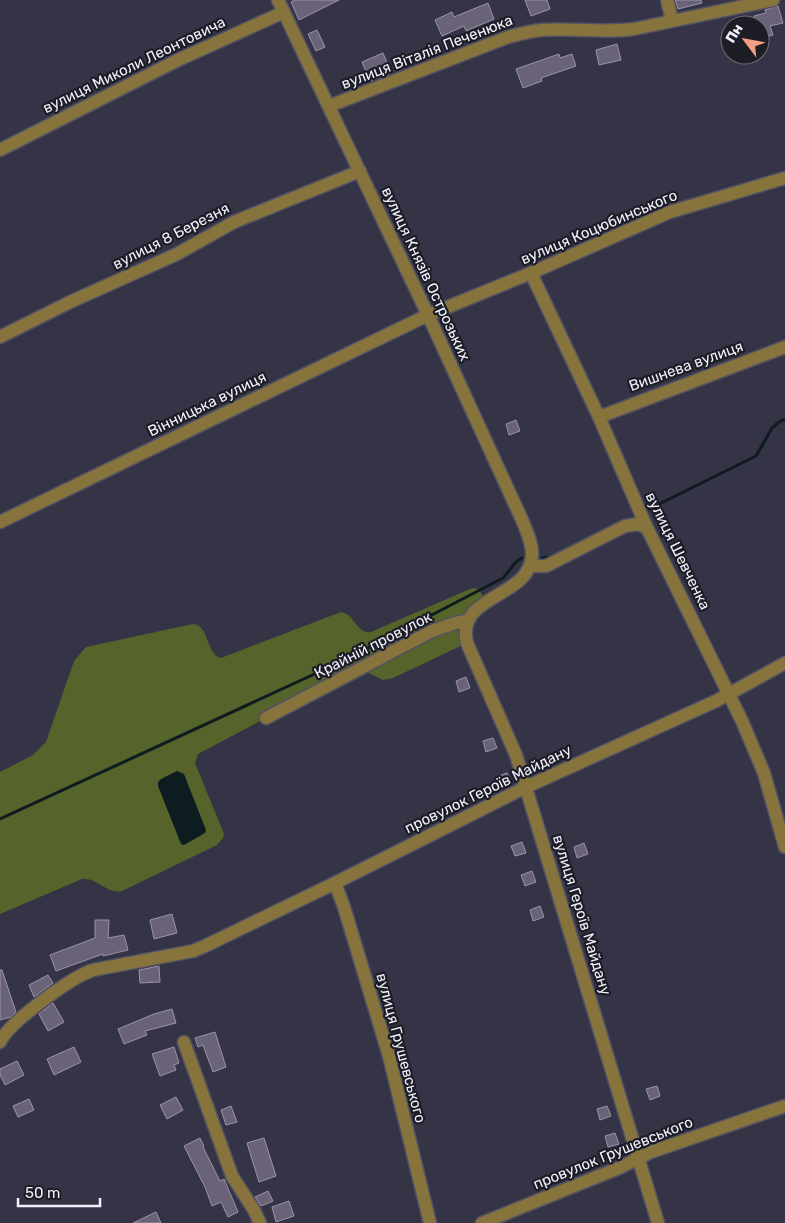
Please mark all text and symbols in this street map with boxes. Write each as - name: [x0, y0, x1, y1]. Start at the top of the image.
- street label: вулиця Віталія Печенюка: [339, 11, 515, 93]
- street label: вулиця Миколи Леонтовича: [40, 13, 228, 117]
- north arrow: [720, 15, 770, 65]
- text: Пн: [722, 21, 747, 46]
- street label: вулиця Князів Острозьких: [378, 184, 474, 364]
- street label: вулиця Коцюбинського: [518, 186, 680, 268]
- street label: вулиця 8 Березня: [110, 199, 232, 273]
- street label: Вишнева вулиця: [626, 337, 746, 395]
- street label: Вінницька вулиця: [145, 368, 269, 440]
- street label: вулиця Шевченка: [642, 489, 714, 613]
- street label: Крайній провулок: [311, 608, 435, 682]
- street label: провулок Героїв Майдану: [402, 741, 574, 837]
- street label: вулиця Героїв Майдану: [549, 833, 615, 997]
- street label: вулиця Грушевського: [372, 971, 430, 1125]
- street label: провулок Грушевського: [531, 1113, 695, 1193]
- scale bar: [18, 1176, 100, 1208]
- text: 50 m: [25, 1184, 60, 1202]

